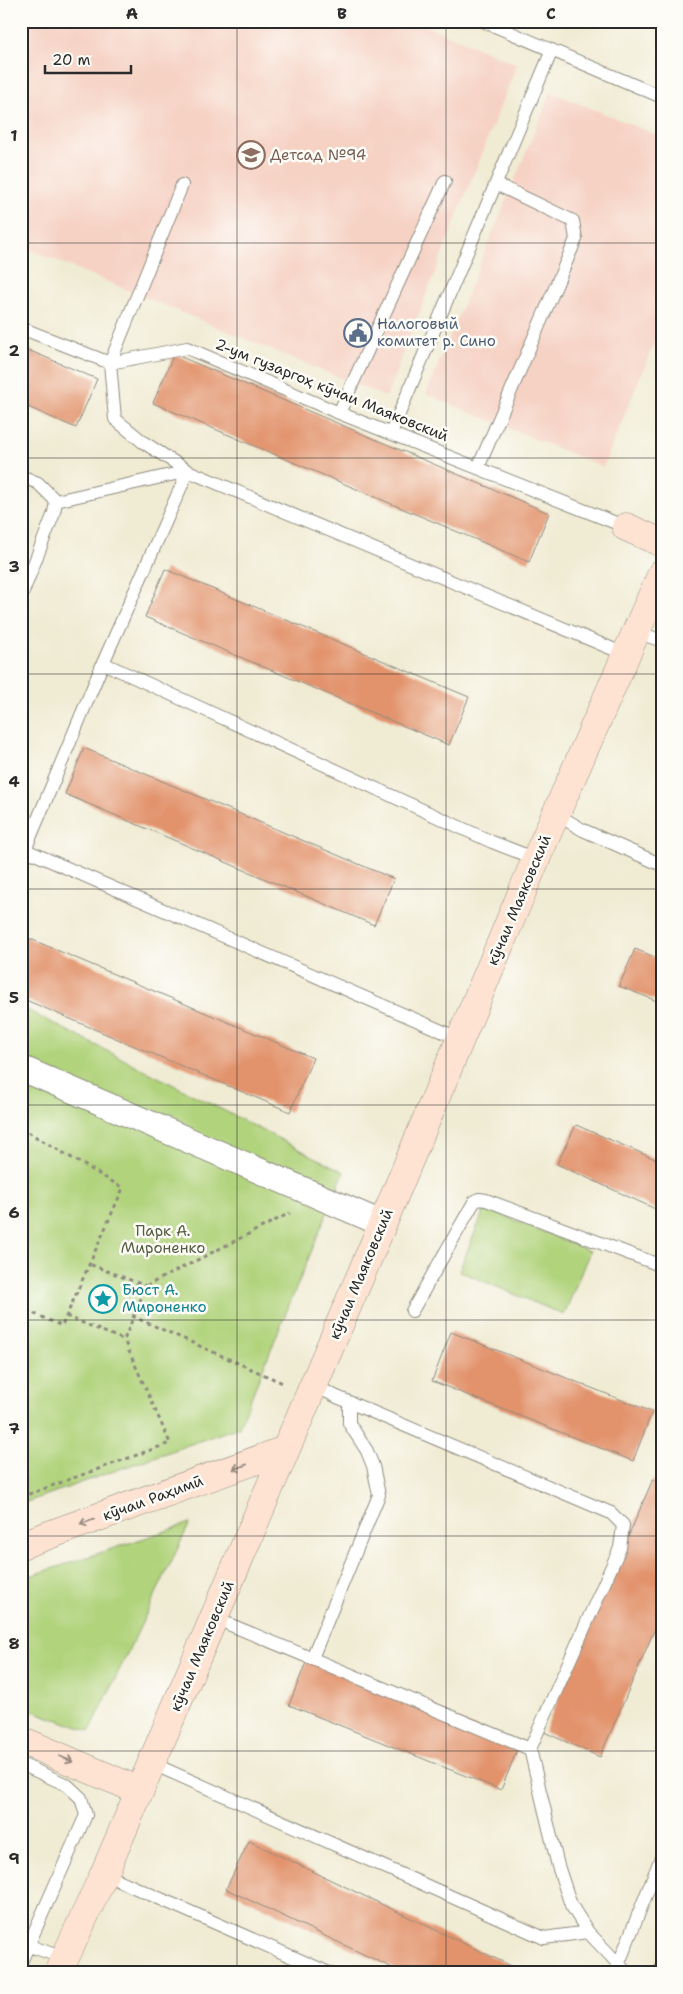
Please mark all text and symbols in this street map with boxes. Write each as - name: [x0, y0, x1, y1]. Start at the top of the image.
- text: A: [126, 3, 138, 24]
- text: B: [337, 3, 347, 24]
- text: C: [546, 3, 556, 24]
- scale bar: [45, 42, 131, 74]
- text: 20 m: [52, 50, 91, 70]
- text: 1: [10, 125, 18, 146]
- school or university icon: Детсад №94: [236, 140, 266, 170]
- place label: Детсад №94: [270, 145, 366, 165]
- place label: Налоговый комитет р. Сино: [377, 314, 496, 351]
- public building icon: Налоговый комитет р. Сино: [343, 318, 373, 348]
- street label: 2-ум гузаргоҳ кӯчаи Маяковский: [212, 334, 452, 446]
- text: 2: [8, 340, 20, 361]
- text: 3: [8, 556, 20, 577]
- text: 4: [8, 771, 20, 792]
- street label: кӯчаи Маяковский: [482, 831, 556, 968]
- text: 5: [9, 987, 19, 1008]
- text: 6: [8, 1202, 20, 1223]
- street label: кӯчаи Маяковский: [324, 1205, 398, 1342]
- park label: Парк А. Мироненко: [121, 1221, 205, 1258]
- place label: Бюст А. Мироненко: [122, 1280, 207, 1317]
- place icon: Бюст А. Мироненко: [88, 1284, 118, 1314]
- text: 7: [8, 1418, 20, 1439]
- one-way arrow: [232, 1463, 248, 1472]
- street label: кӯчаи Раҳимӣ: [100, 1470, 206, 1525]
- one-way arrow: [79, 1518, 95, 1527]
- street label: кӯчаи Маяковский: [165, 1577, 239, 1714]
- text: 8: [8, 1633, 20, 1654]
- one-way arrow: [58, 1755, 73, 1765]
- text: 9: [8, 1848, 20, 1869]

